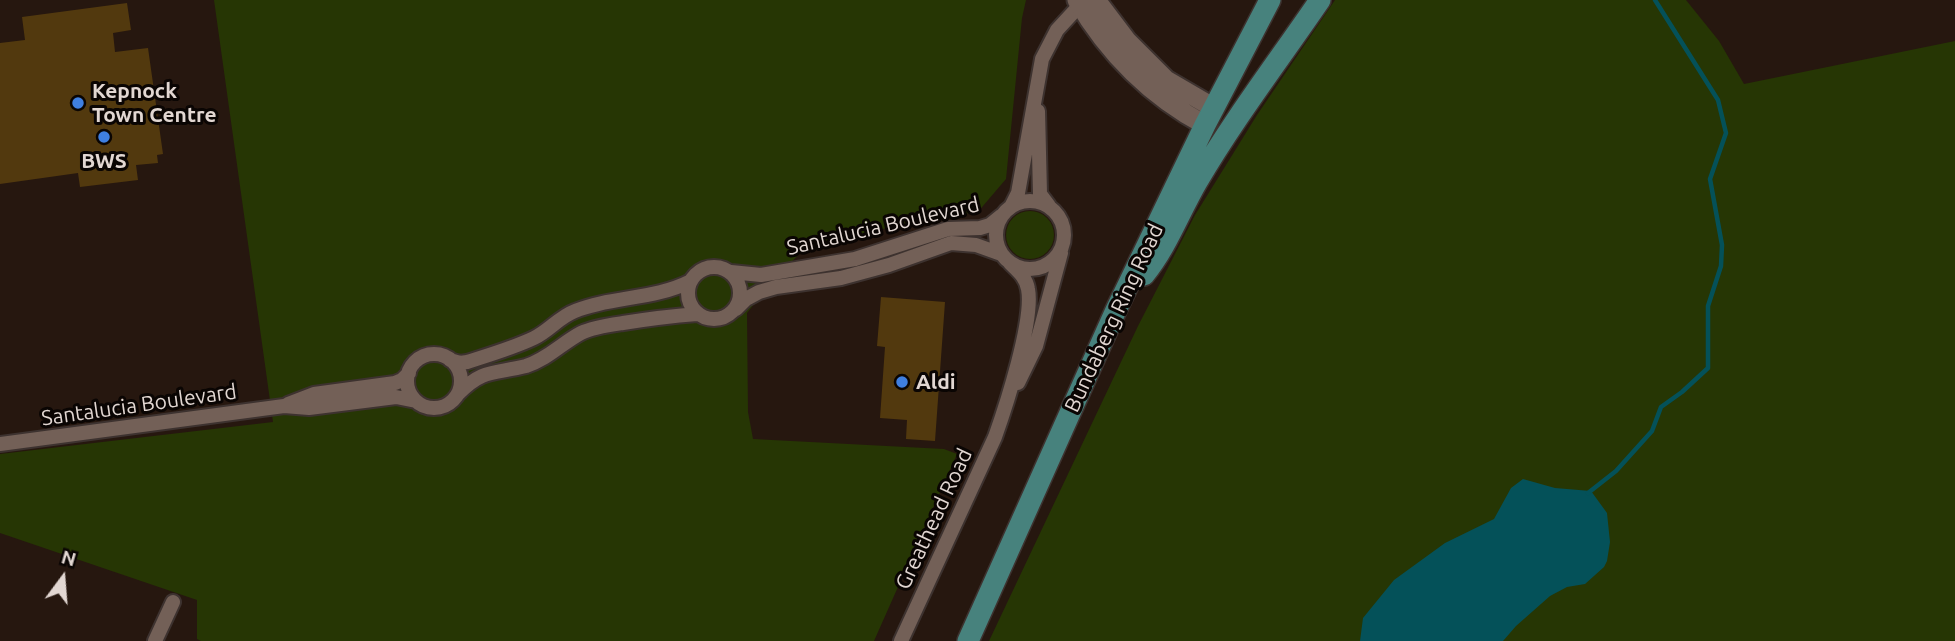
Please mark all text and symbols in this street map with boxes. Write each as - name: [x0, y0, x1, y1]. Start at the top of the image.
- place label: Kepnock Town Centre: [92, 78, 217, 128]
- marker: Kepnock Town Centre: [70, 95, 86, 111]
- marker: BWS: [96, 129, 112, 145]
- place label: BWS: [81, 148, 127, 174]
- street label: Santalucia Boulevard: [784, 192, 982, 260]
- street label: Bundaberg Ring Road: [1059, 220, 1169, 416]
- place label: Aldi: [916, 369, 956, 395]
- marker: Aldi: [894, 374, 910, 390]
- street label: Santalucia Boulevard: [40, 379, 238, 431]
- street label: Greathead Road: [890, 445, 978, 593]
- north arrow: [28, 543, 98, 613]
- text: N: [59, 545, 79, 570]

